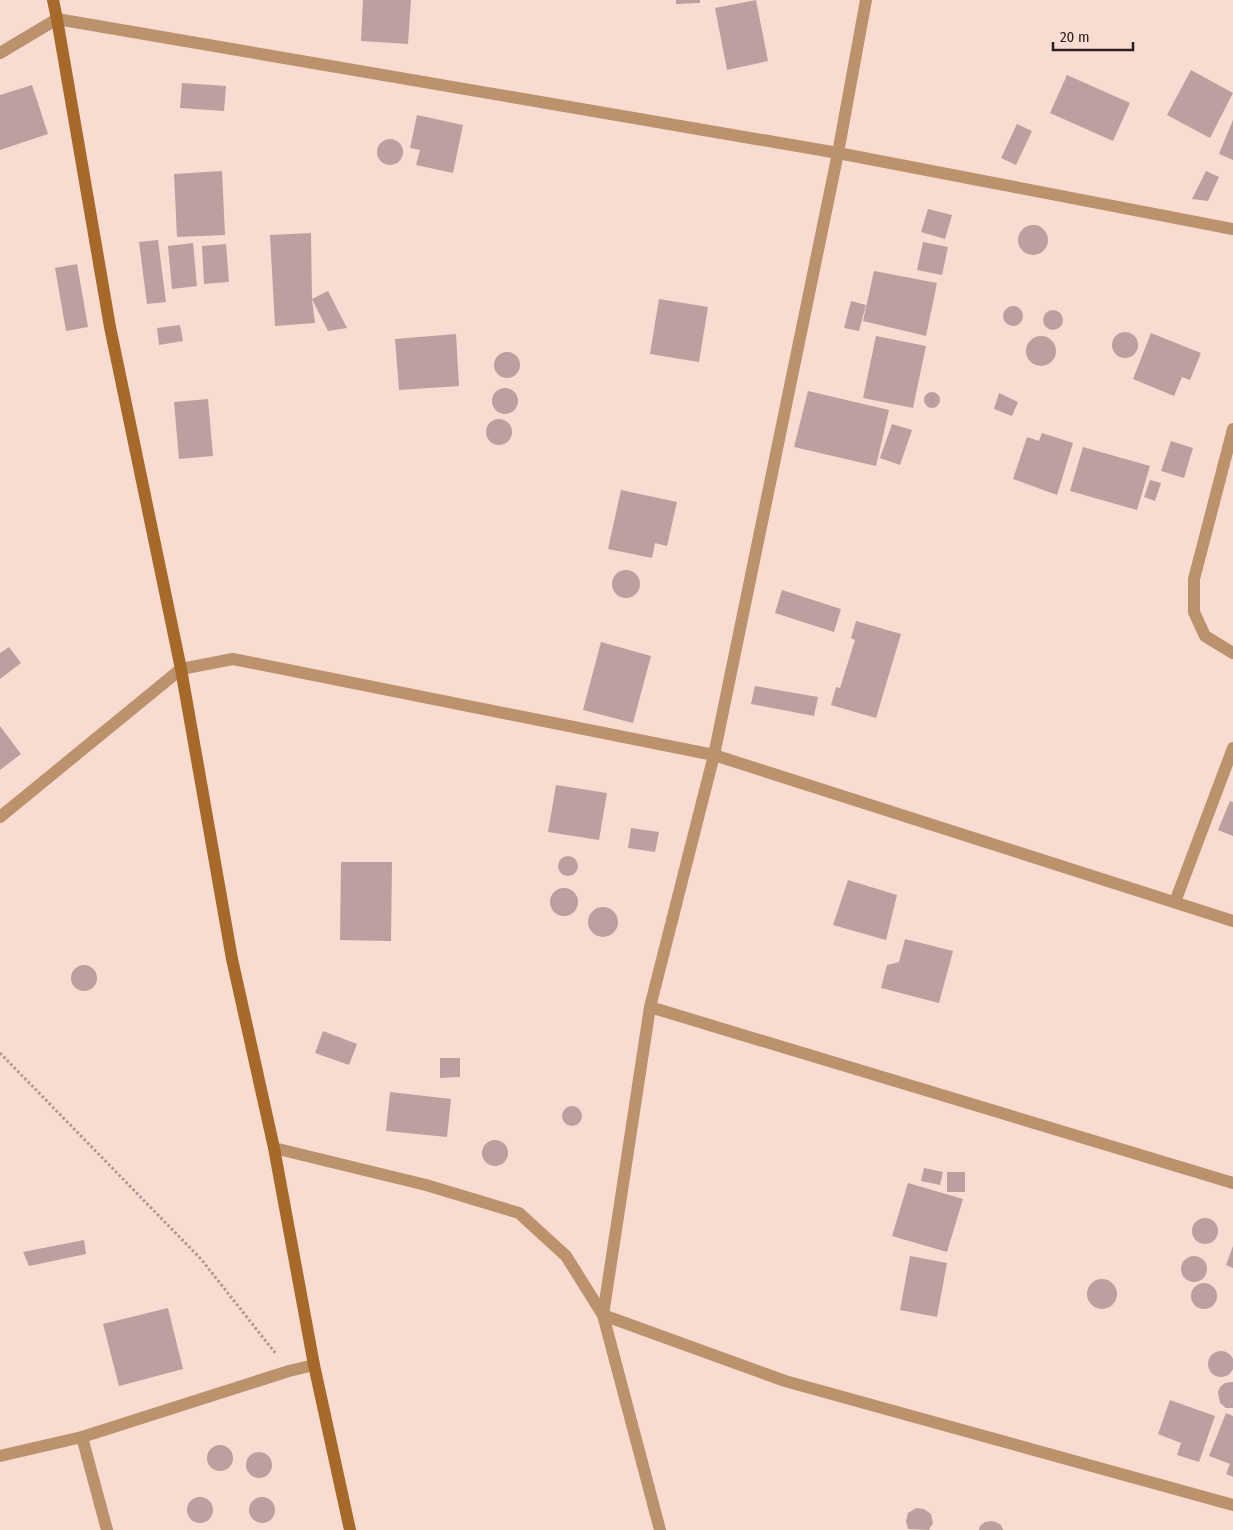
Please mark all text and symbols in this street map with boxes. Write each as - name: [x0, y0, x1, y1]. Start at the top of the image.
- scale bar: [1053, 20, 1133, 52]
- text: 20 m: [1060, 28, 1090, 46]

